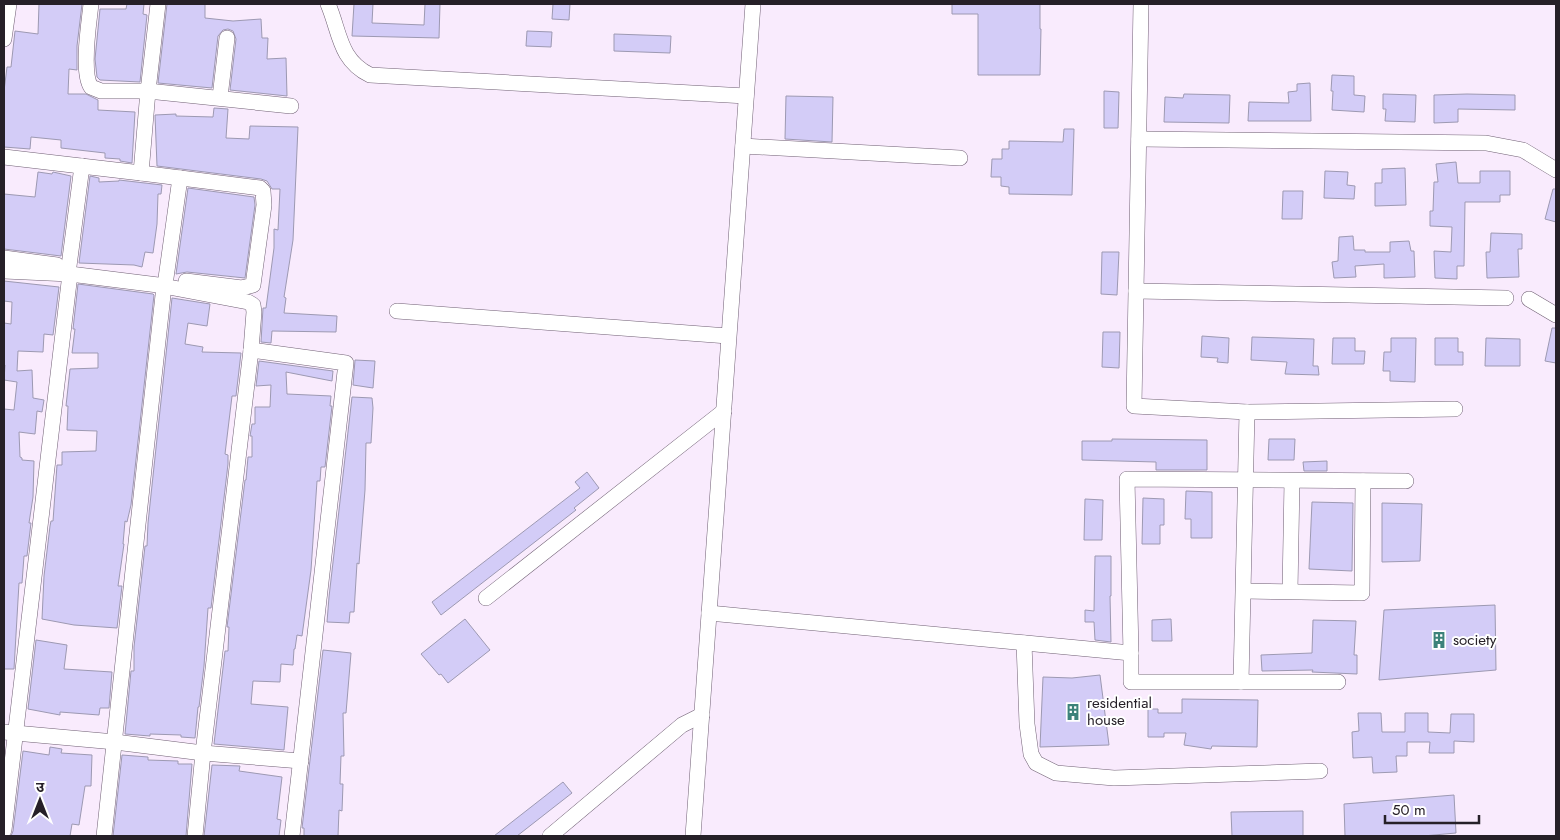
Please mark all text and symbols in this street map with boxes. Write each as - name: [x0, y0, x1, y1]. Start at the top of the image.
- place label: society: [1453, 629, 1497, 651]
- building icon: society: [1429, 630, 1449, 650]
- place label: residential house: [1087, 692, 1152, 731]
- building icon: residential house: [1063, 702, 1083, 722]
- north arrow: [15, 775, 65, 825]
- text: उ: [36, 777, 45, 797]
- scale bar: [1385, 792, 1479, 824]
- text: 50 m: [1392, 799, 1426, 821]

